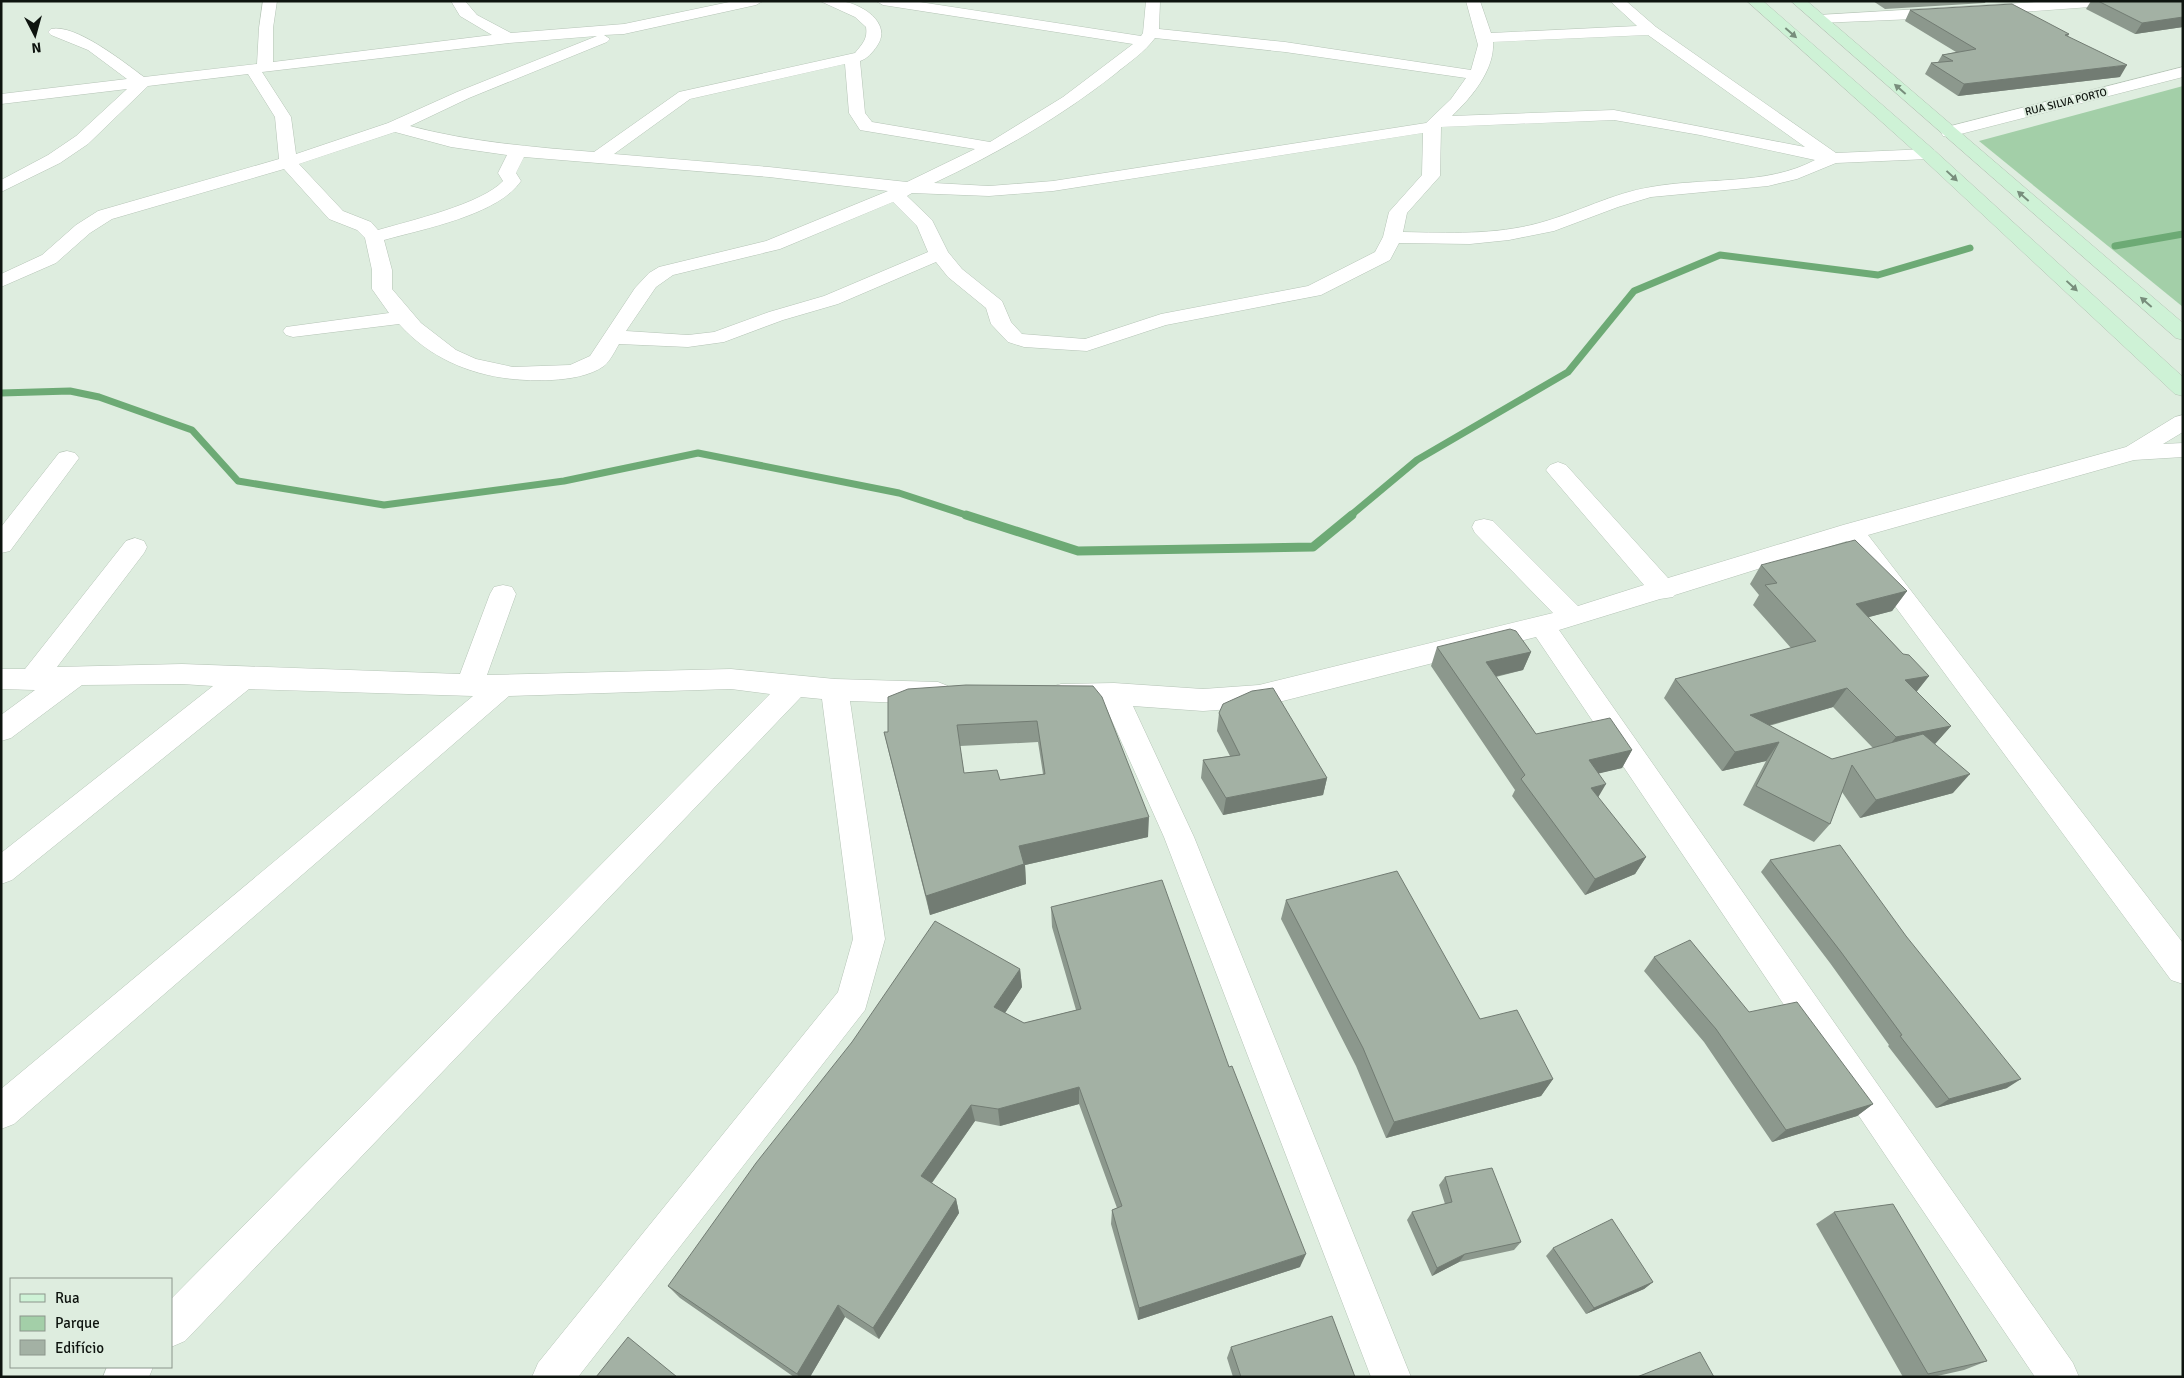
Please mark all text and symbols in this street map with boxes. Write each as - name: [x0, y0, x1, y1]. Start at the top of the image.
- north arrow: [10, 10, 60, 60]
- one-way arrow: [1784, 28, 1797, 39]
- text: N: [31, 38, 42, 56]
- one-way arrow: [1894, 84, 1907, 95]
- street label: RUA SILVA PORTO: [2024, 86, 2108, 118]
- one-way arrow: [1945, 170, 1957, 182]
- one-way arrow: [2017, 190, 2030, 201]
- one-way arrow: [2065, 280, 2077, 292]
- one-way arrow: [2140, 297, 2152, 308]
- legend: [10, 1278, 172, 1368]
- text: Rua: [55, 1289, 80, 1307]
- text: Parque: [55, 1314, 100, 1332]
- text: Edifício: [55, 1339, 104, 1357]

